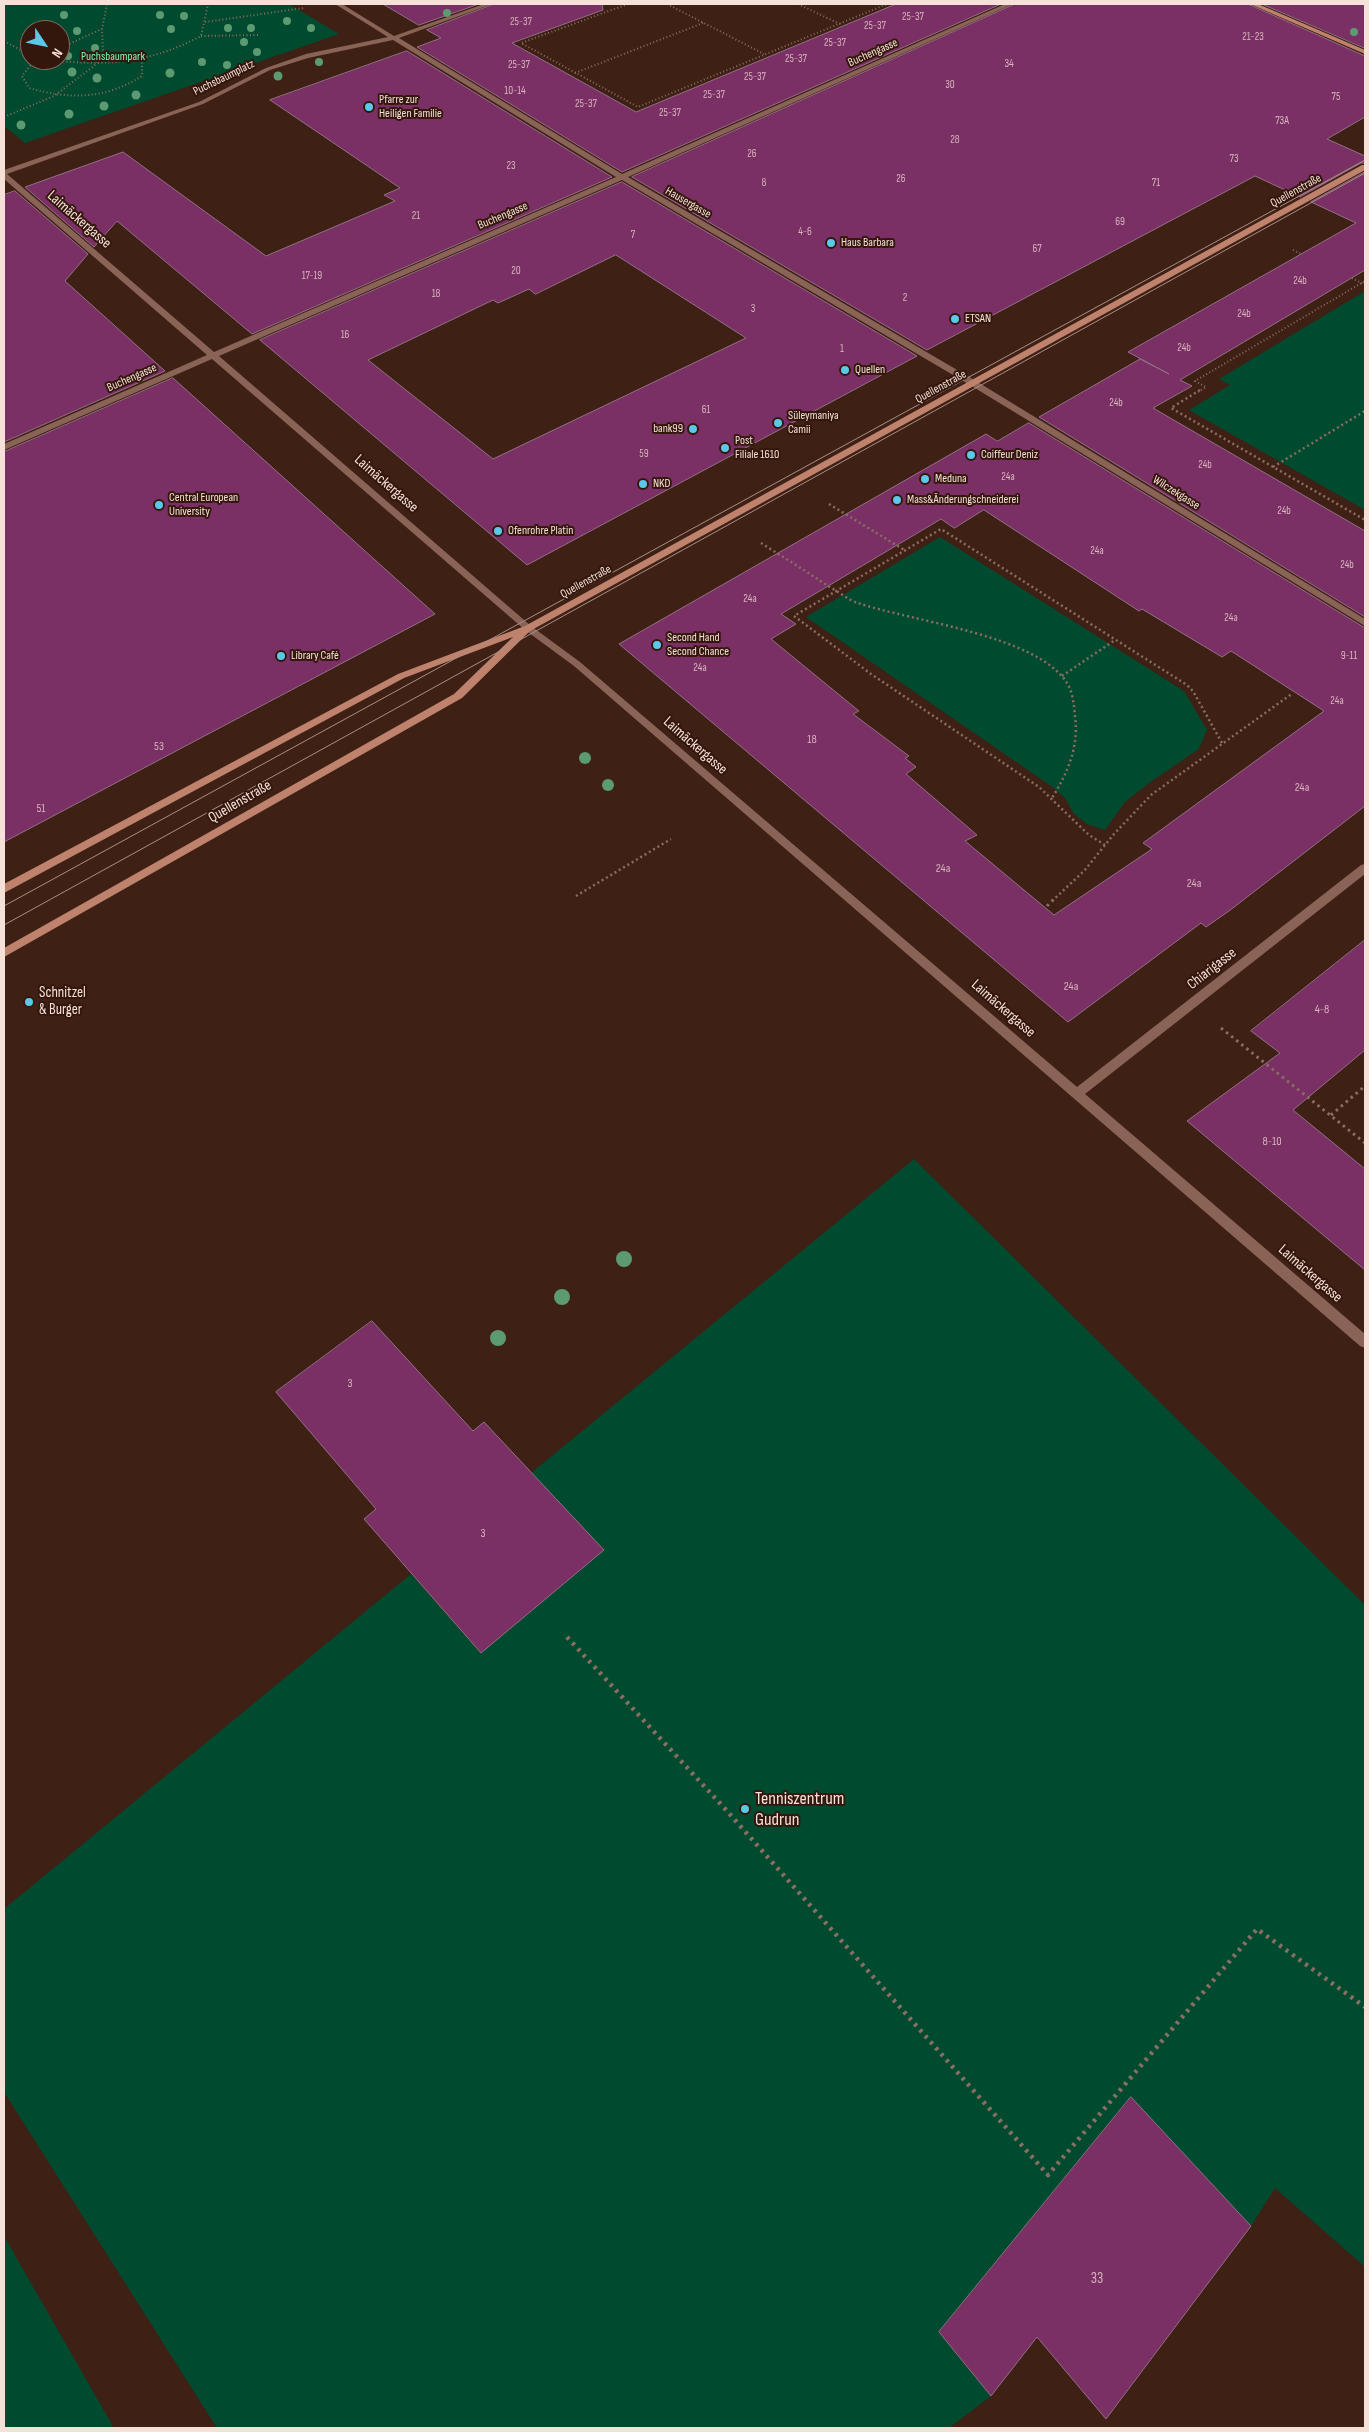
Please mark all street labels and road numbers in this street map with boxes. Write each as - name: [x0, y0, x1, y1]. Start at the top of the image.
- street label: Buchengasse: [846, 36, 900, 70]
- street label: Puchsbaumplatz: [191, 57, 257, 99]
- street label: Quellenstraße: [1268, 171, 1324, 211]
- street label: Hausergasse: [663, 184, 713, 222]
- street label: Laimäckergasse: [43, 187, 115, 253]
- street label: Buchengasse: [476, 199, 530, 233]
- street label: Buchengasse: [105, 361, 159, 395]
- street label: Quellenstraße: [913, 367, 969, 407]
- street label: Laimäckergasse: [350, 451, 422, 517]
- street label: Wilczekgasse: [1150, 473, 1202, 513]
- street label: Quellenstraße: [558, 562, 614, 602]
- street label: Laimäckergasse: [659, 713, 731, 779]
- street label: Quellenstraße: [205, 777, 275, 827]
- street label: Chiarigasse: [1184, 944, 1240, 994]
- street label: Laimäckergasse: [967, 976, 1039, 1042]
- street label: Laimäckergasse: [1274, 1241, 1346, 1307]

